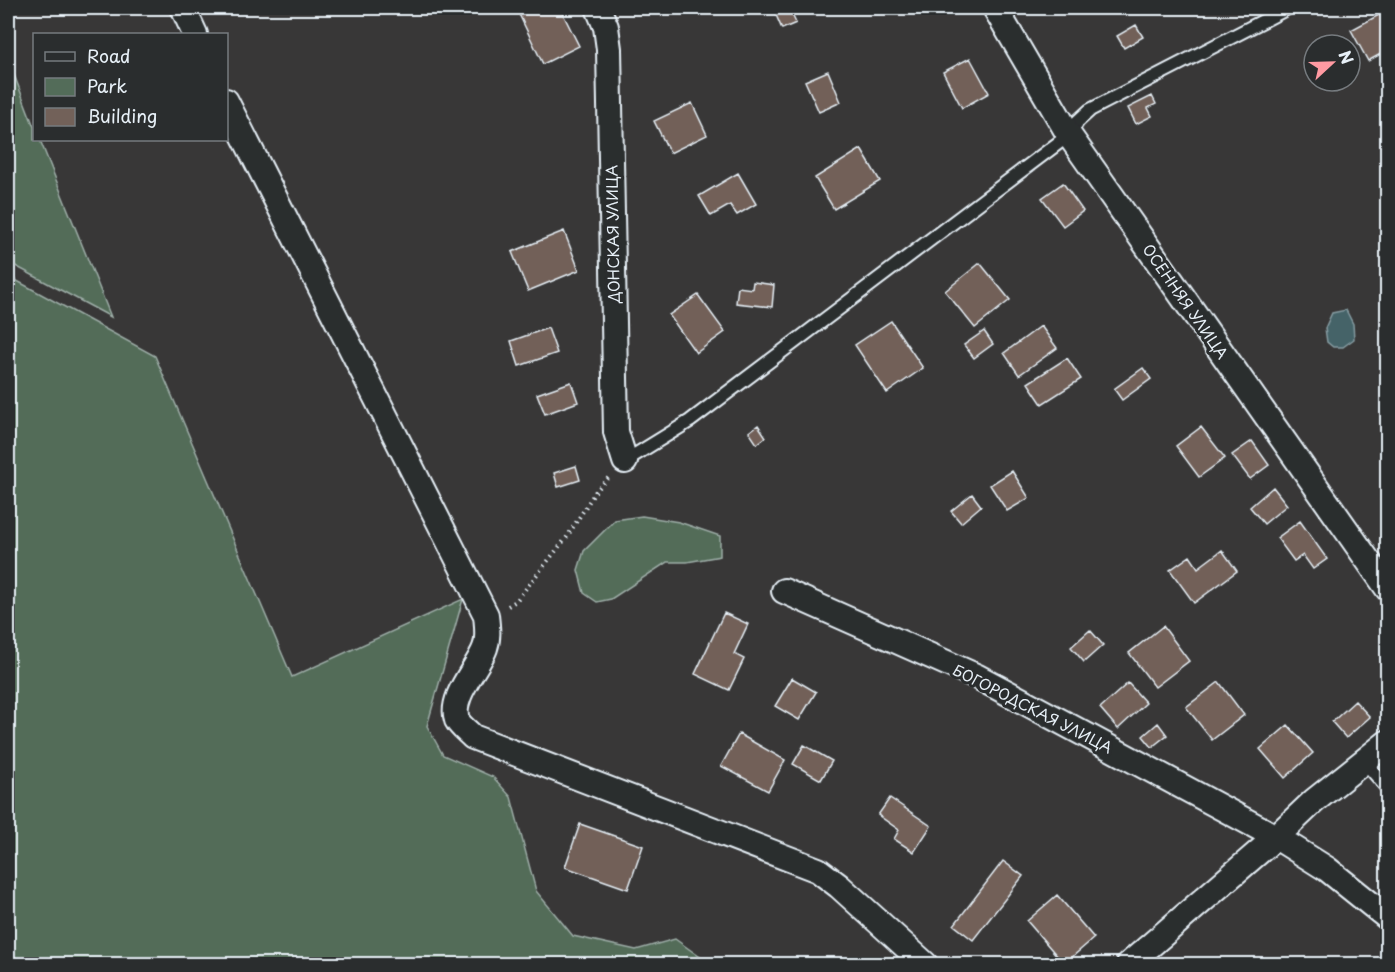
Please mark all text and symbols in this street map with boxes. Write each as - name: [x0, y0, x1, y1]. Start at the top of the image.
- legend: [33, 33, 228, 141]
- north arrow: [1302, 33, 1362, 93]
- text: Road: [87, 42, 131, 69]
- text: N: [1333, 47, 1360, 67]
- text: Park: [87, 72, 127, 99]
- text: Building: [87, 102, 157, 129]
- street label: ДОНСКАЯ УЛИЦА: [599, 165, 625, 304]
- street label: ОСЕННЯЯ УЛИЦА: [1138, 239, 1234, 363]
- street label: БОГОРОДСКАЯ УЛИЦА: [949, 658, 1117, 758]

